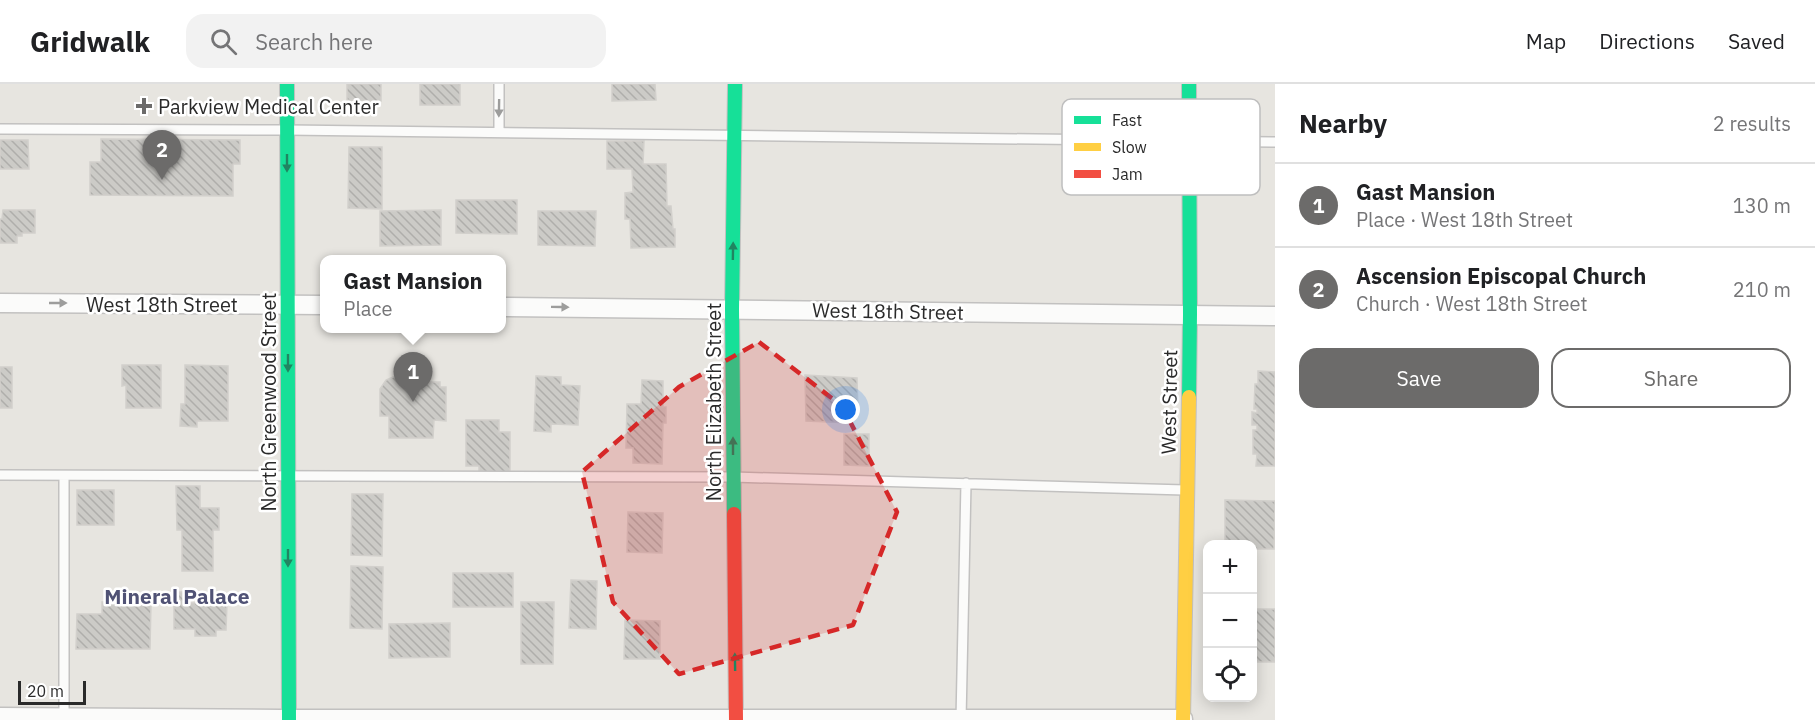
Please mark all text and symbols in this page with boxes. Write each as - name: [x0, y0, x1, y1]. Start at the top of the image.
- search box: [186, 14, 606, 68]
- text: Gridwalk: [30, 23, 150, 60]
- icon: search: [207, 25, 240, 58]
- text: Search here: [255, 27, 373, 56]
- text: Map: [1526, 27, 1566, 55]
- text: Directions: [1599, 27, 1695, 55]
- text: Saved: [1728, 27, 1785, 55]
- place label: Parkview Medical Center: [158, 93, 379, 120]
- marker: Parkview Medical Center: [135, 97, 153, 115]
- one-way arrow: [494, 99, 504, 118]
- legend: [1062, 99, 1260, 195]
- text: Nearby: [1299, 106, 1387, 140]
- text: Fast: [1112, 110, 1142, 130]
- text: 2 results: [1713, 110, 1791, 137]
- pin: 2: [142, 130, 182, 180]
- text: Slow: [1112, 137, 1147, 157]
- one-way arrow: [282, 154, 292, 173]
- text: Jam: [1112, 164, 1143, 184]
- text: Gast Mansion: [1356, 177, 1495, 206]
- text: 1: [1313, 192, 1325, 219]
- text: 130 m: [1733, 192, 1791, 219]
- text: Place · West 18th Street: [1356, 206, 1573, 233]
- one-way arrow: [728, 241, 737, 260]
- popup: [320, 255, 506, 333]
- text: Ascension Episcopal Church: [1356, 261, 1646, 290]
- text: Gast Mansion: [343, 266, 483, 295]
- text: 2: [1313, 276, 1325, 303]
- text: 210 m: [1733, 276, 1791, 303]
- text: Church · West 18th Street: [1356, 290, 1588, 317]
- street label: West 18th Street: [86, 291, 238, 318]
- street label: North Greenwood Street: [255, 292, 282, 512]
- text: Place: [343, 295, 392, 322]
- street label: West 18th Street: [812, 296, 964, 326]
- one-way arrow: [49, 298, 68, 308]
- one-way arrow: [550, 302, 569, 312]
- street label: North Elizabeth Street: [700, 303, 727, 501]
- button: Save: [1299, 348, 1539, 408]
- button: Share: [1551, 348, 1791, 408]
- street label: West Street: [1155, 349, 1183, 455]
- pin: 1: [394, 352, 432, 402]
- one-way arrow: [283, 353, 293, 372]
- your location: [831, 395, 860, 424]
- one-way arrow: [728, 436, 737, 455]
- map controls: [1203, 540, 1257, 702]
- button: +: [1203, 540, 1257, 594]
- one-way arrow: [283, 548, 293, 567]
- district label: Mineral Palace: [104, 582, 250, 610]
- button: −: [1203, 594, 1257, 648]
- button: locate: [1203, 648, 1257, 702]
- one-way arrow: [730, 652, 740, 671]
- scale bar: [18, 678, 86, 706]
- text: 20 m: [27, 681, 64, 701]

